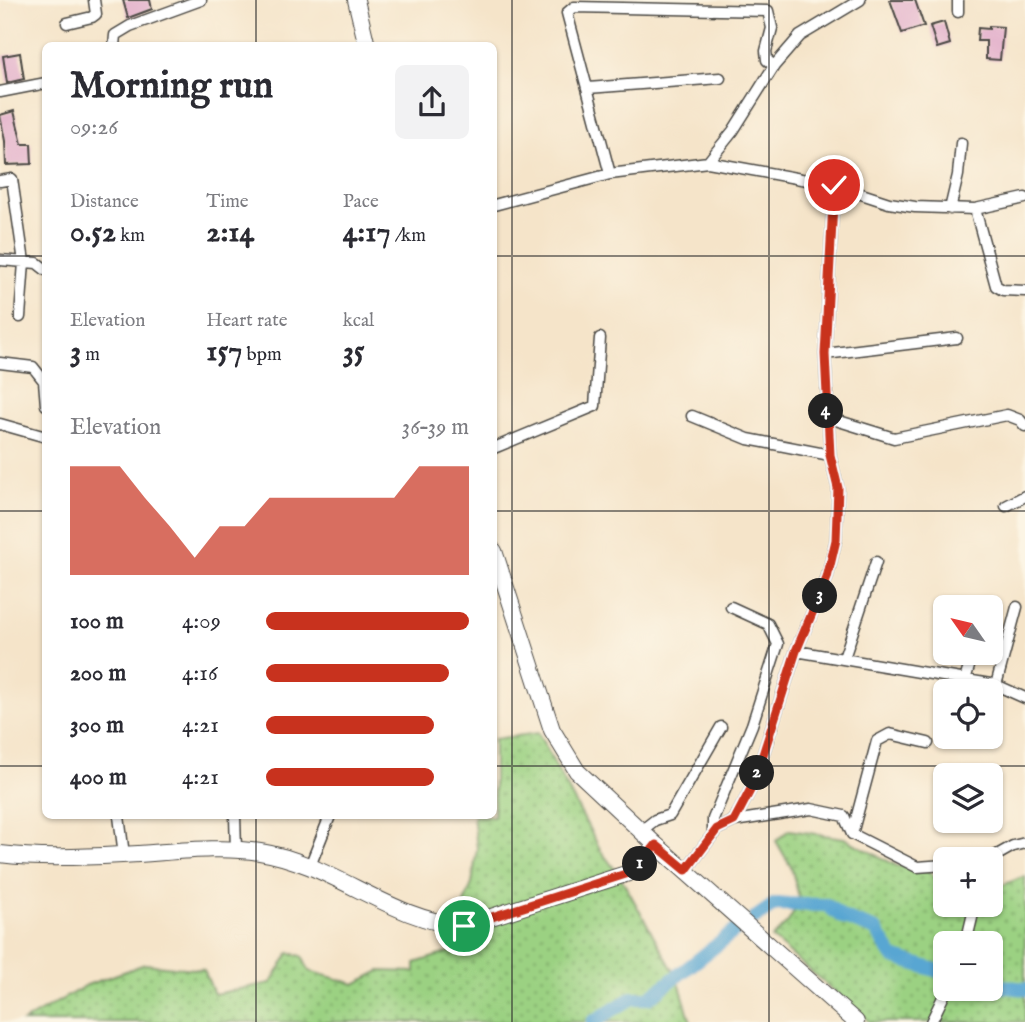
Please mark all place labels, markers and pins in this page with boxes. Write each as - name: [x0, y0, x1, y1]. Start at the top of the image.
- pin: [804, 155, 864, 215]
- pin: 4: [808, 394, 844, 428]
- pin: 3: [802, 578, 838, 614]
- pin: 2: [740, 756, 774, 790]
- pin: 1: [622, 846, 658, 882]
- pin: [434, 896, 494, 956]

